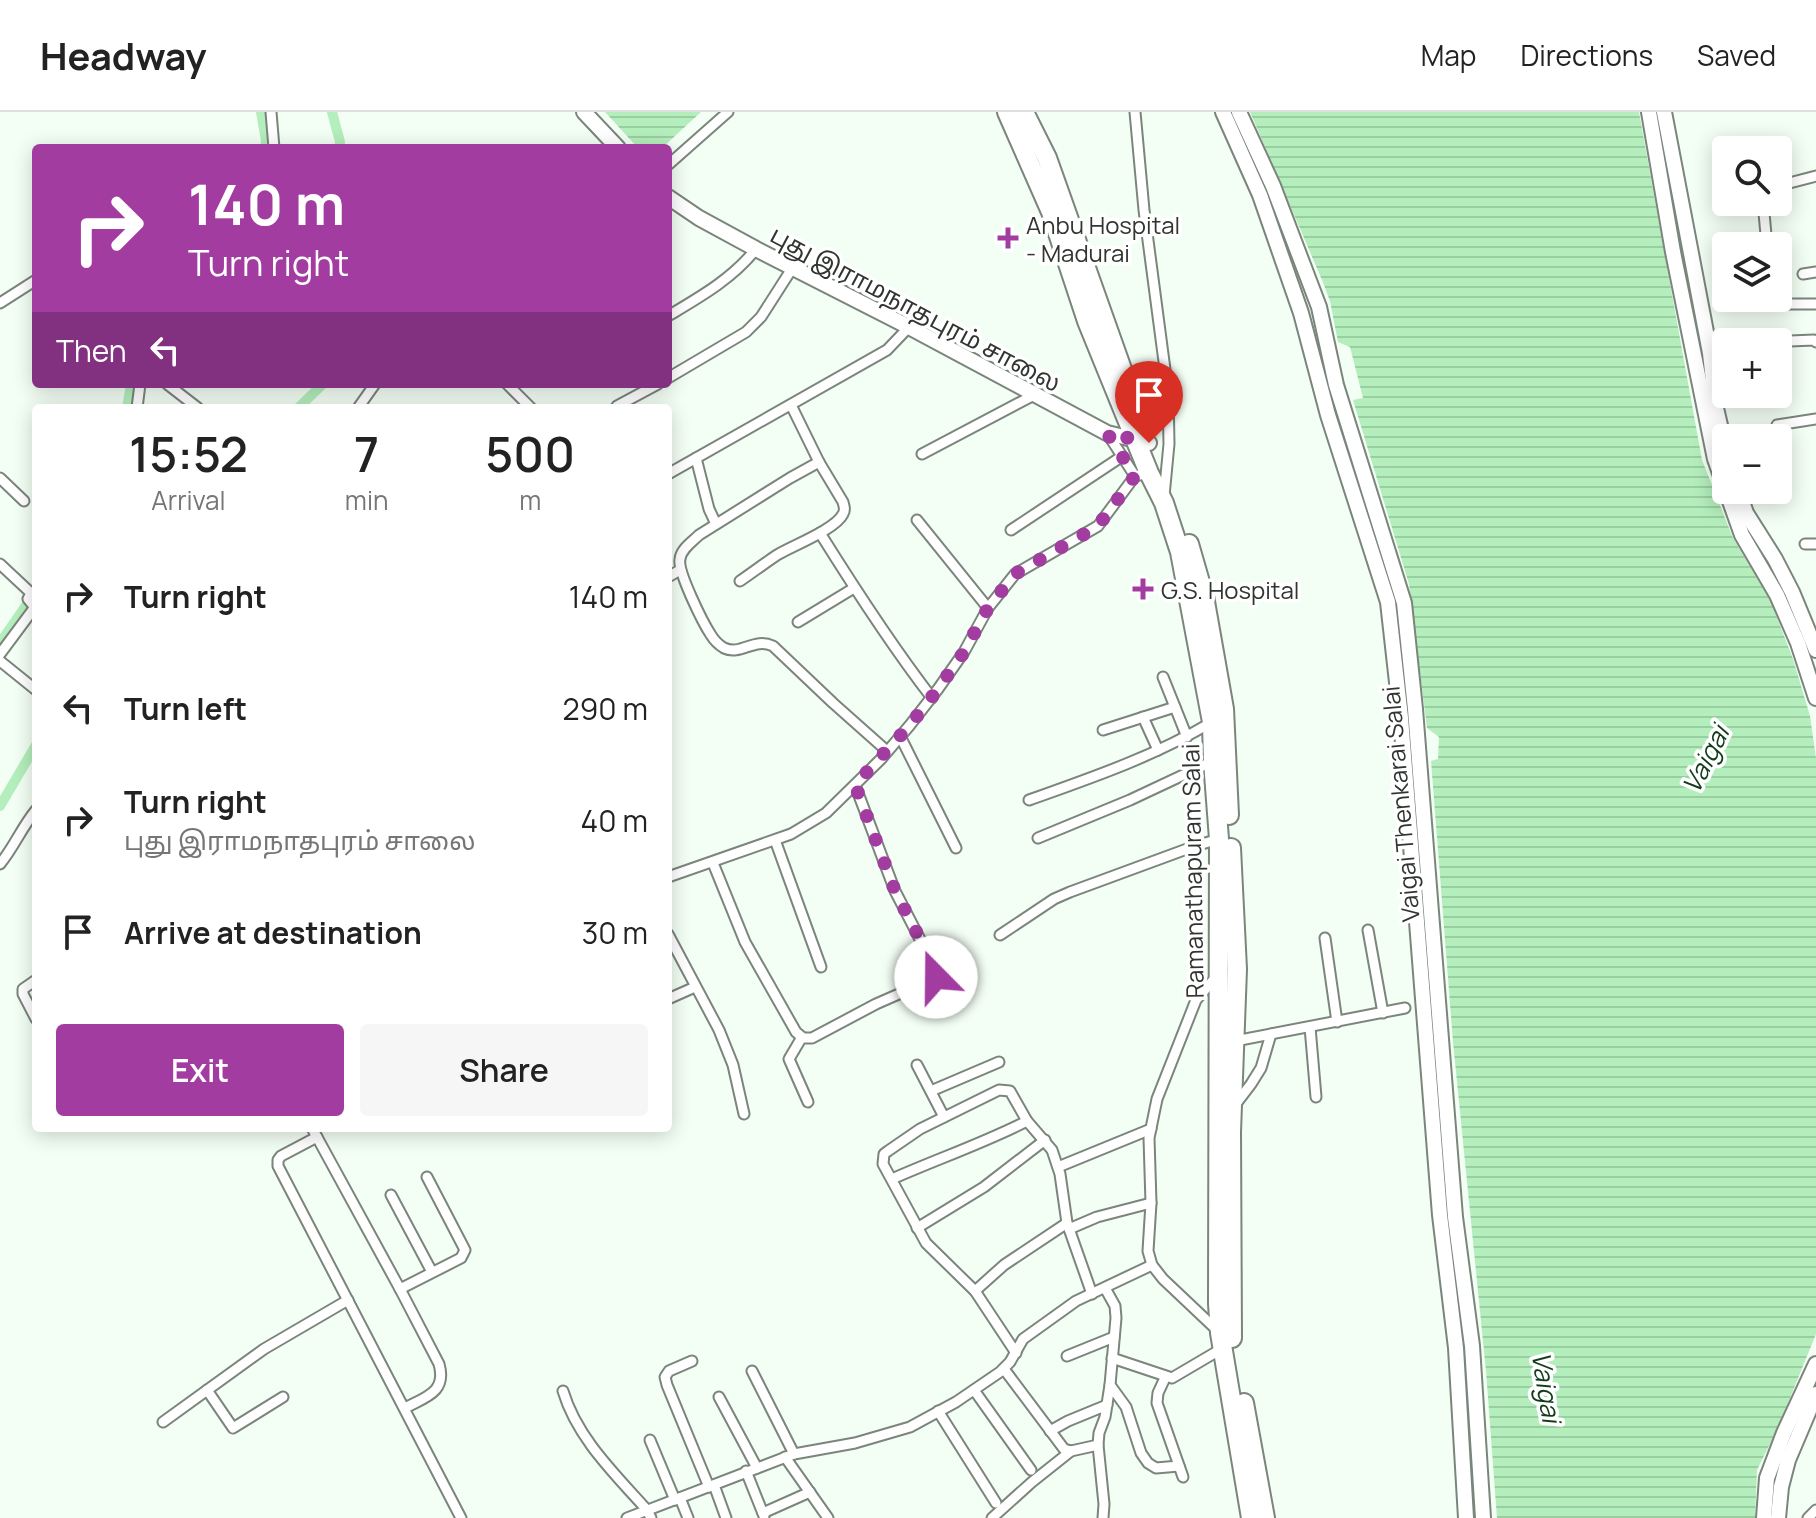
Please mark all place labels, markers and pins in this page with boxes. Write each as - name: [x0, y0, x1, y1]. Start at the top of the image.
- place label: Anbu Hospital - Madurai: [1026, 208, 1180, 269]
- marker: Anbu Hospital - Madurai: [997, 227, 1019, 249]
- pin: [1115, 361, 1183, 443]
- place label: G.S. Hospital: [1161, 573, 1299, 606]
- marker: G.S. Hospital: [1132, 578, 1154, 600]

